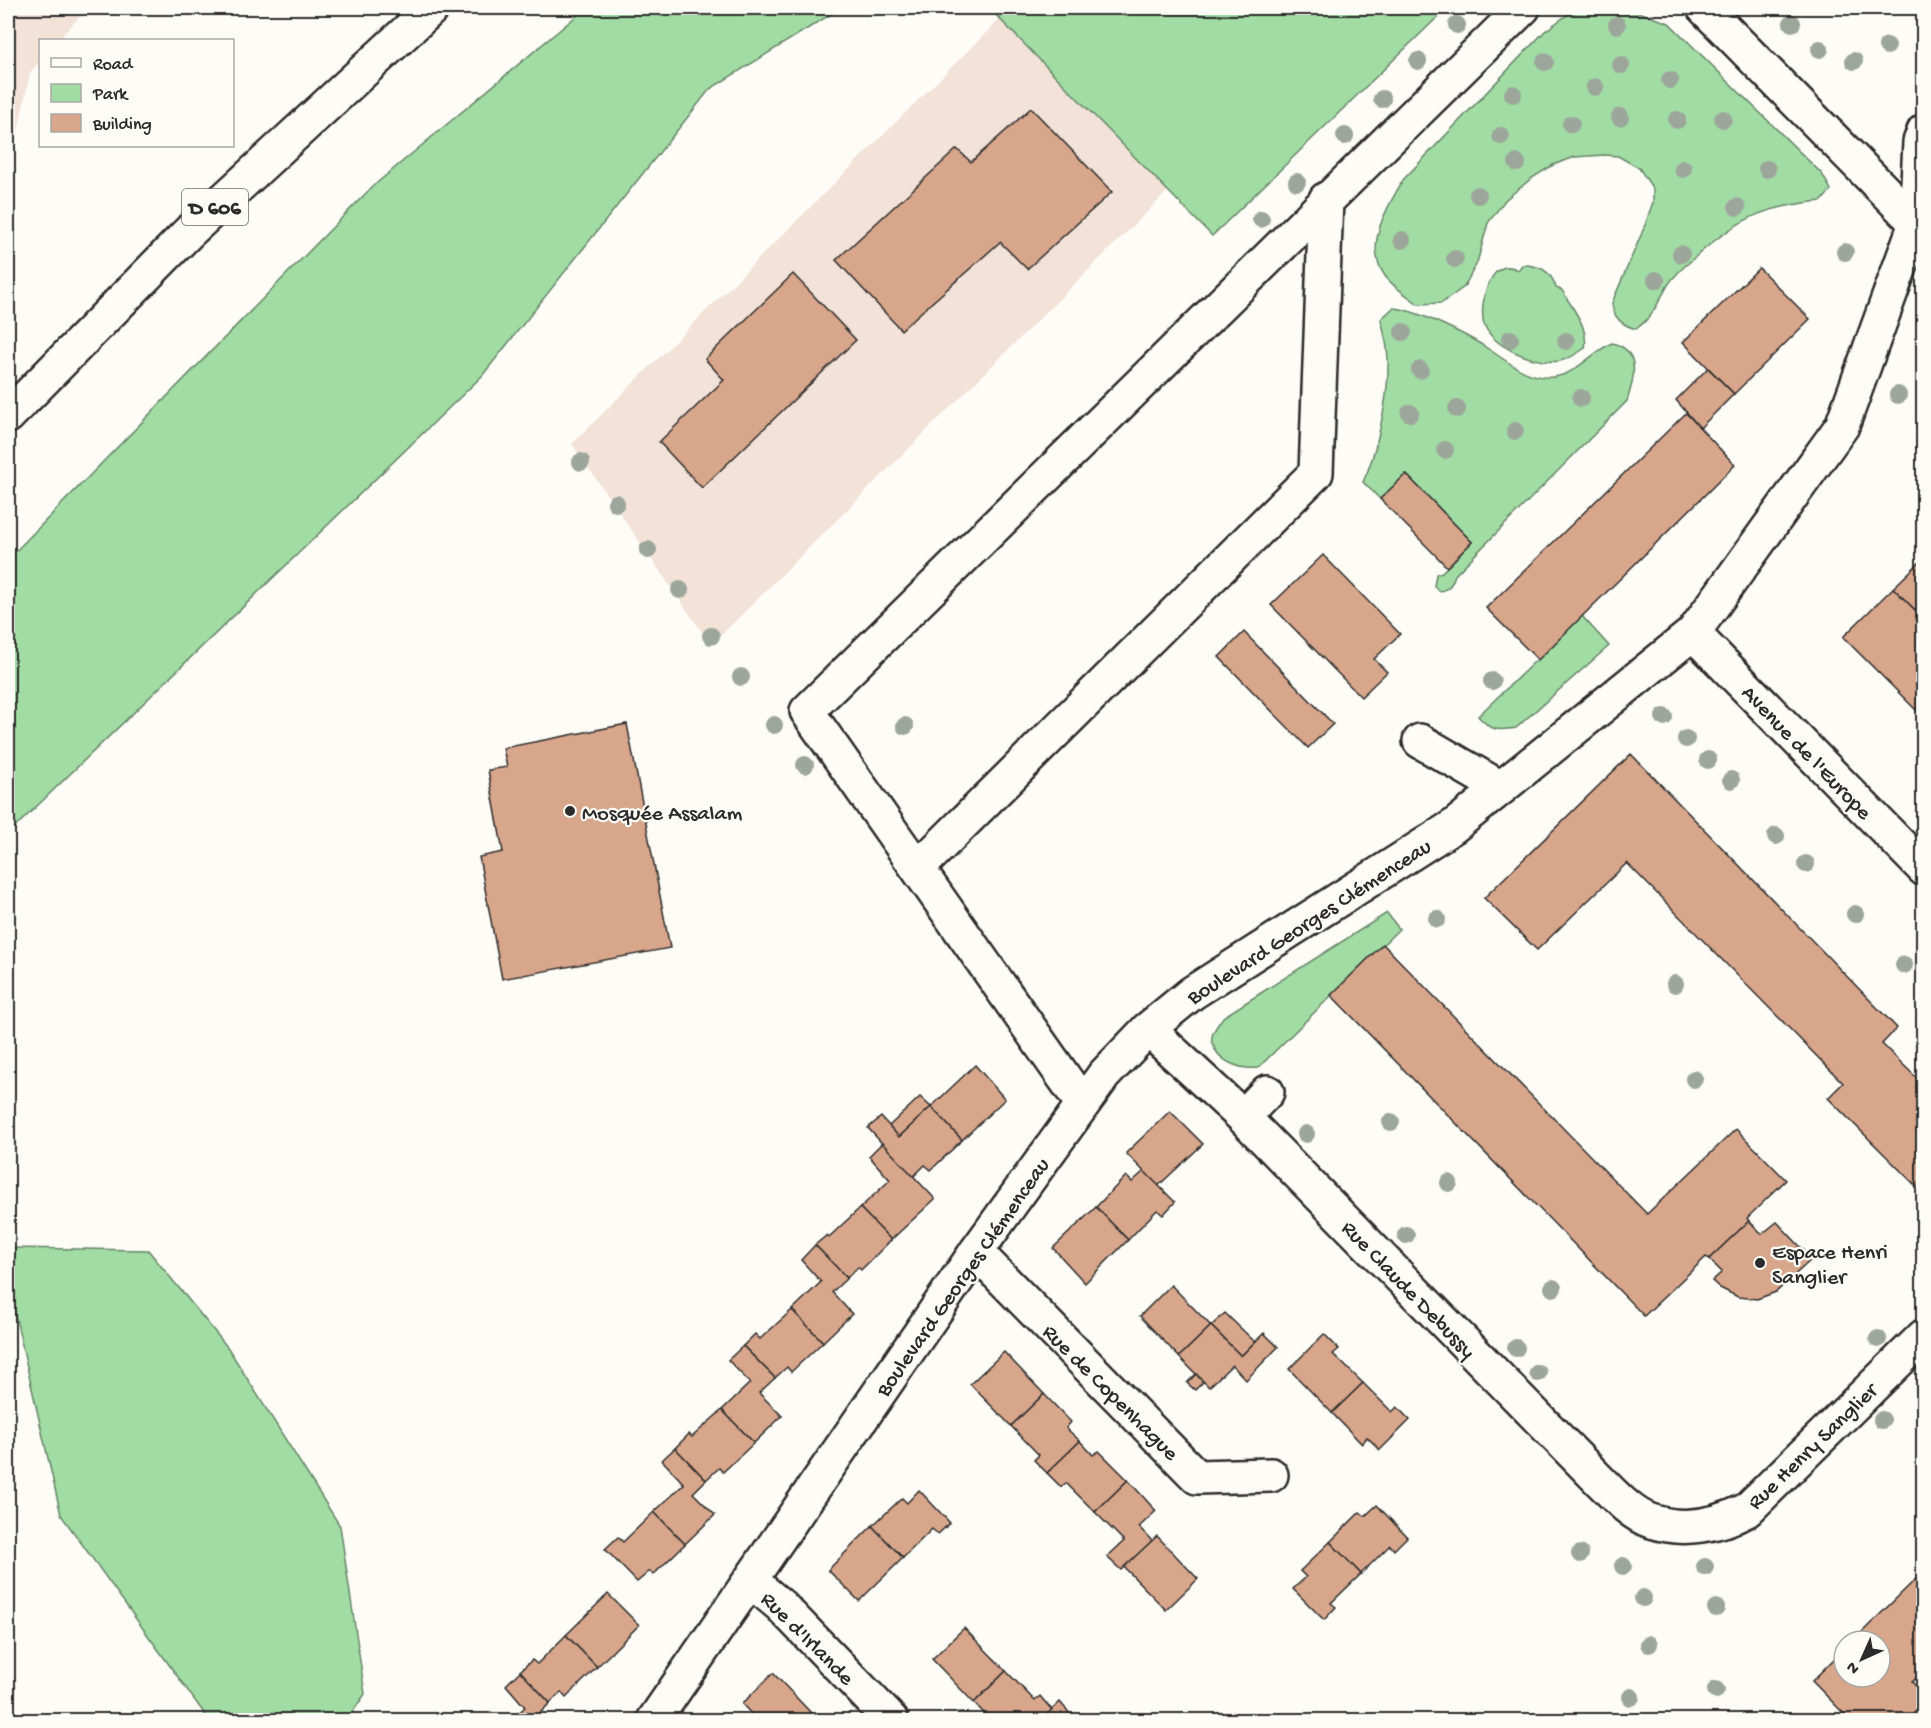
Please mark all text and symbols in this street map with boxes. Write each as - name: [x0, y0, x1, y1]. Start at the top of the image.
- legend: [39, 39, 234, 147]
- text: Road: [93, 55, 134, 76]
- text: Park: [92, 85, 129, 106]
- text: Building: [92, 115, 152, 136]
- road number: D 606: [182, 189, 248, 225]
- street label: Avenue de l'Europe: [1734, 681, 1876, 827]
- place label: Mosquée Assalam: [582, 802, 743, 828]
- marker: Mosquée Assalam: [563, 804, 577, 818]
- street label: Boulevard Georges Clémenceau: [1183, 835, 1437, 1013]
- street label: Boulevard Georges Clémenceau: [871, 1154, 1057, 1404]
- street label: Rue Claude Debussy: [1335, 1216, 1480, 1365]
- place label: Espace Henri Sanglier: [1772, 1241, 1888, 1292]
- marker: Espace Henri Sanglier: [1753, 1256, 1767, 1270]
- street label: Rue de Copenhague: [1036, 1320, 1183, 1468]
- street label: Rue Henry Sanglier: [1743, 1378, 1886, 1517]
- street label: Rue d'Irlande: [754, 1588, 859, 1693]
- north arrow: [1832, 1629, 1892, 1689]
- text: N: [1843, 1656, 1864, 1678]

